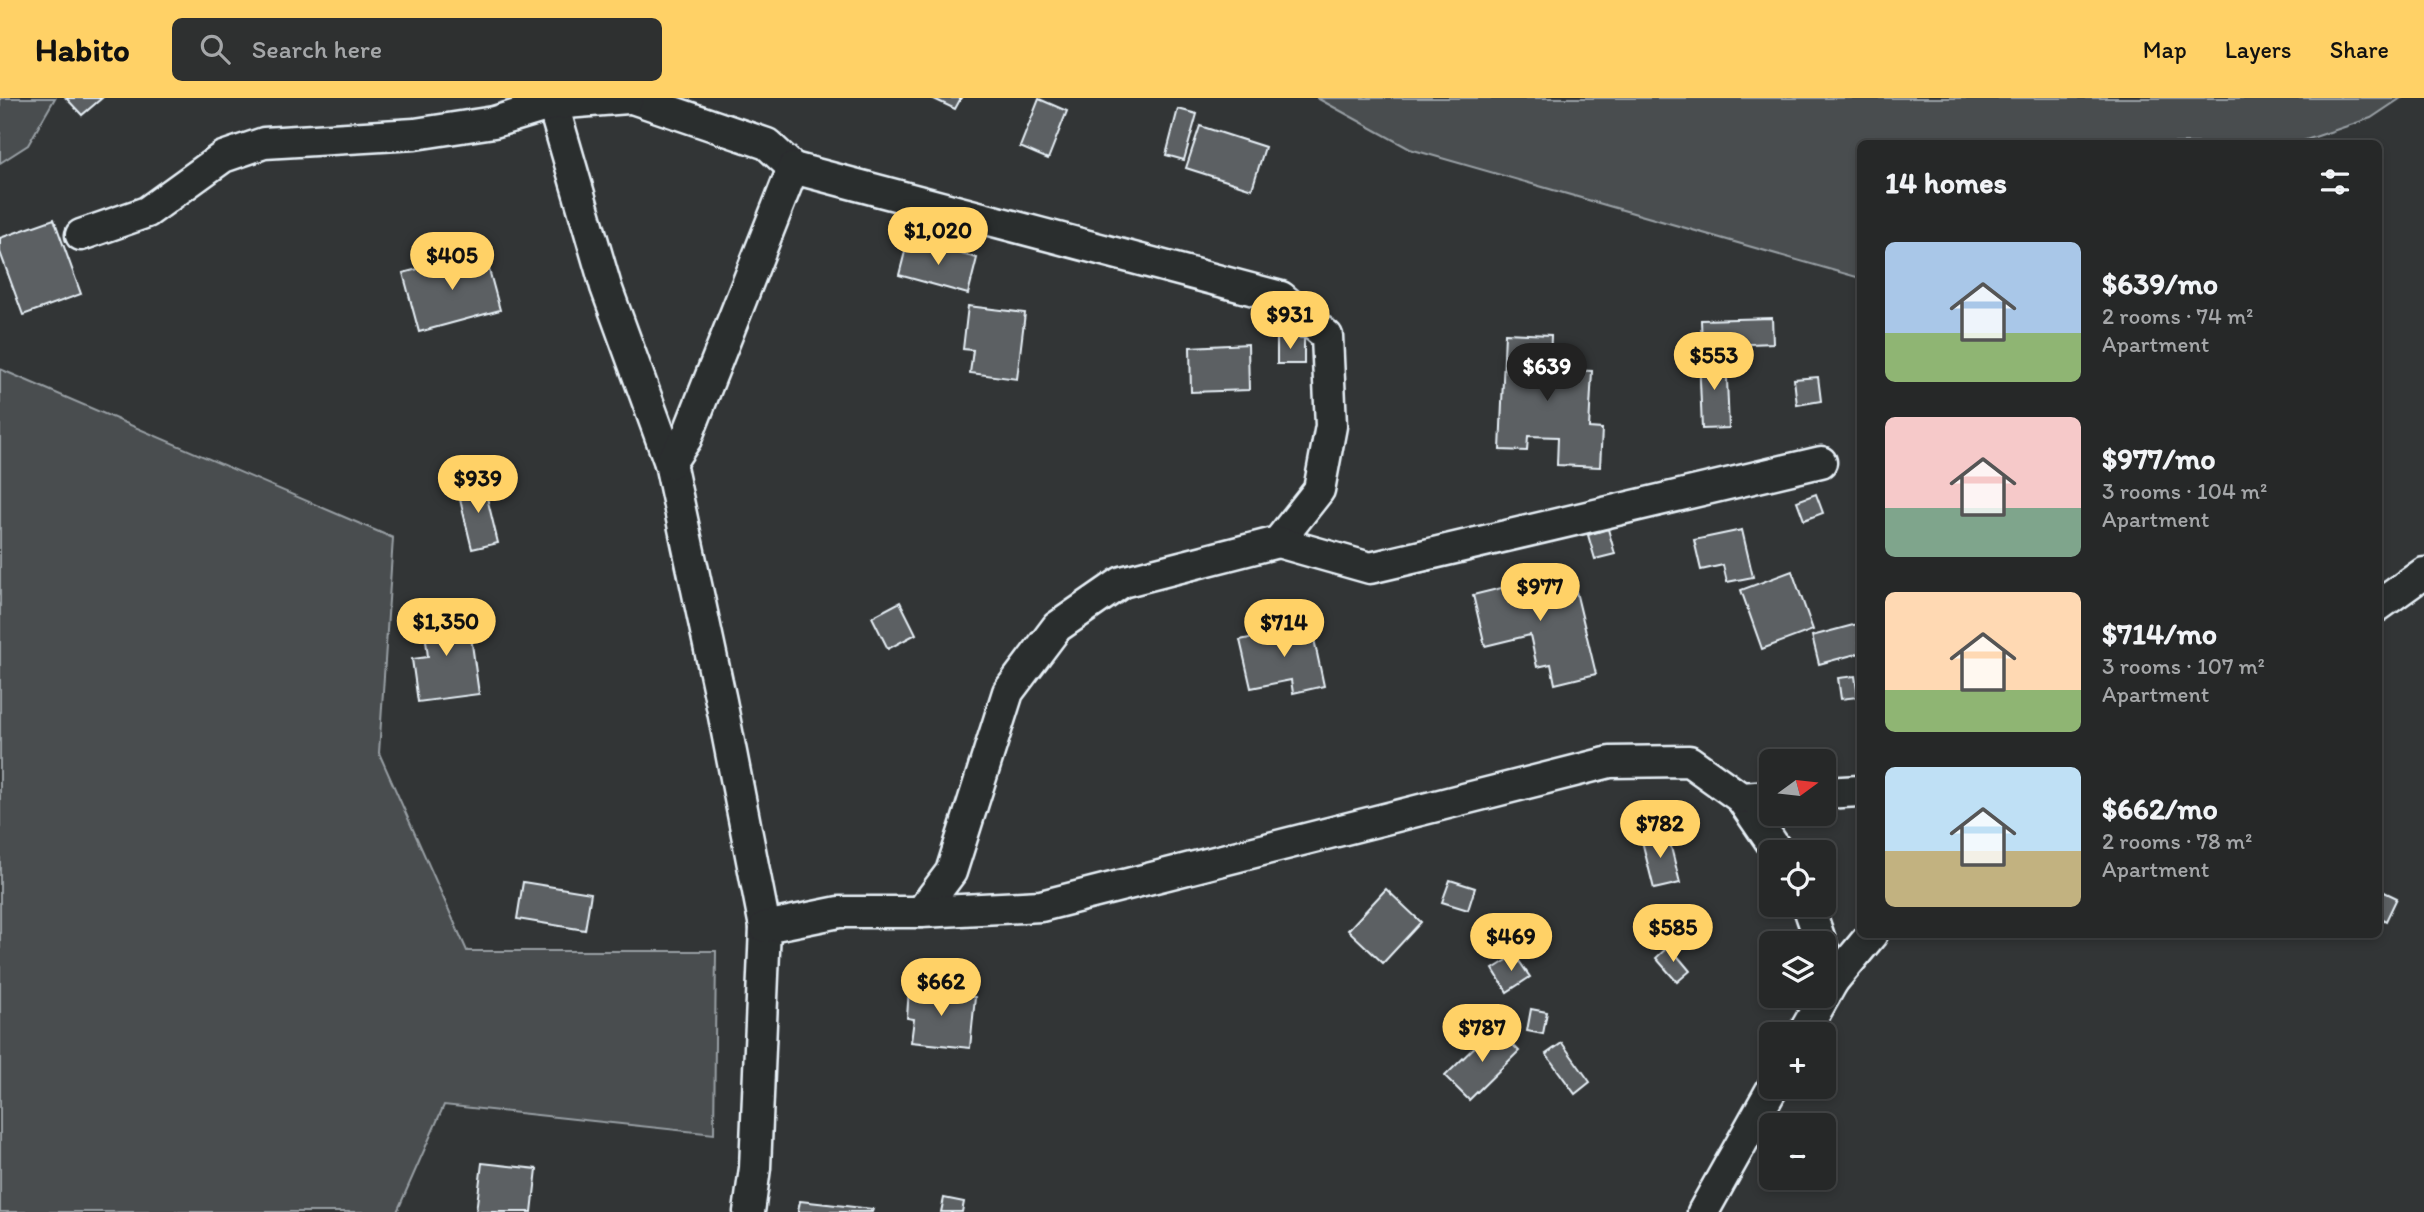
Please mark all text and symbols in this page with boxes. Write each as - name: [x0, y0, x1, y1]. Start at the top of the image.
- search box: [172, 18, 662, 81]
- text: Habito: [35, 30, 130, 69]
- icon: search: [196, 30, 234, 68]
- text: Search here: [252, 33, 382, 65]
- text: Map: [2143, 35, 2187, 64]
- text: Layers: [2225, 35, 2292, 64]
- text: Share: [2330, 35, 2389, 64]
- icon: filters: [2316, 163, 2354, 201]
- text: 14 homes: [1885, 164, 2007, 201]
- pin: $1,020: [881, 208, 995, 267]
- text: $1,020: [904, 216, 972, 244]
- pin: $405: [411, 232, 493, 292]
- text: $405: [426, 241, 478, 269]
- text: $639/mo: [2102, 265, 2218, 302]
- icon: home: [1941, 270, 2025, 354]
- pin: $931: [1249, 292, 1331, 351]
- text: $931: [1267, 300, 1313, 328]
- text: 2 rooms · 74 m²: [2102, 302, 2254, 330]
- text: Apartment: [2102, 330, 2209, 358]
- pin: $553: [1673, 332, 1755, 392]
- text: $553: [1690, 341, 1738, 369]
- pin: $639: [1506, 344, 1588, 403]
- text: $639: [1523, 352, 1571, 380]
- text: $977/mo: [2102, 440, 2216, 477]
- icon: home: [1941, 445, 2025, 529]
- pin: $939: [437, 456, 519, 515]
- text: $939: [454, 464, 502, 492]
- text: 3 rooms · 104 m²: [2102, 477, 2267, 505]
- text: Apartment: [2102, 505, 2209, 533]
- pin: $977: [1499, 564, 1581, 623]
- text: $977: [1517, 572, 1563, 600]
- pin: $1,350: [389, 598, 503, 658]
- pin: $714: [1243, 600, 1325, 659]
- text: $1,350: [413, 607, 479, 635]
- text: $714: [1260, 608, 1308, 636]
- text: $714/mo: [2102, 615, 2217, 652]
- icon: home: [1941, 620, 2025, 704]
- text: 3 rooms · 107 m²: [2102, 652, 2265, 680]
- text: Apartment: [2102, 680, 2209, 708]
- north arrow: [1759, 749, 1836, 826]
- map controls: [1759, 749, 1836, 1190]
- text: $662/mo: [2102, 790, 2218, 827]
- icon: home: [1941, 795, 2025, 879]
- pin: $782: [1619, 800, 1701, 860]
- text: $782: [1636, 809, 1684, 837]
- text: 2 rooms · 78 m²: [2102, 827, 2252, 855]
- button: locate: [1759, 840, 1836, 917]
- text: Apartment: [2102, 855, 2209, 883]
- pin: $585: [1632, 904, 1714, 964]
- text: $585: [1649, 913, 1697, 941]
- pin: $469: [1470, 914, 1552, 973]
- text: $469: [1486, 922, 1536, 950]
- button: layers: [1759, 931, 1836, 1008]
- pin: $662: [900, 958, 982, 1018]
- text: $662: [917, 967, 965, 995]
- pin: $787: [1441, 1004, 1523, 1064]
- text: $787: [1458, 1013, 1506, 1041]
- button: +: [1759, 1022, 1836, 1099]
- button: −: [1759, 1113, 1836, 1190]

